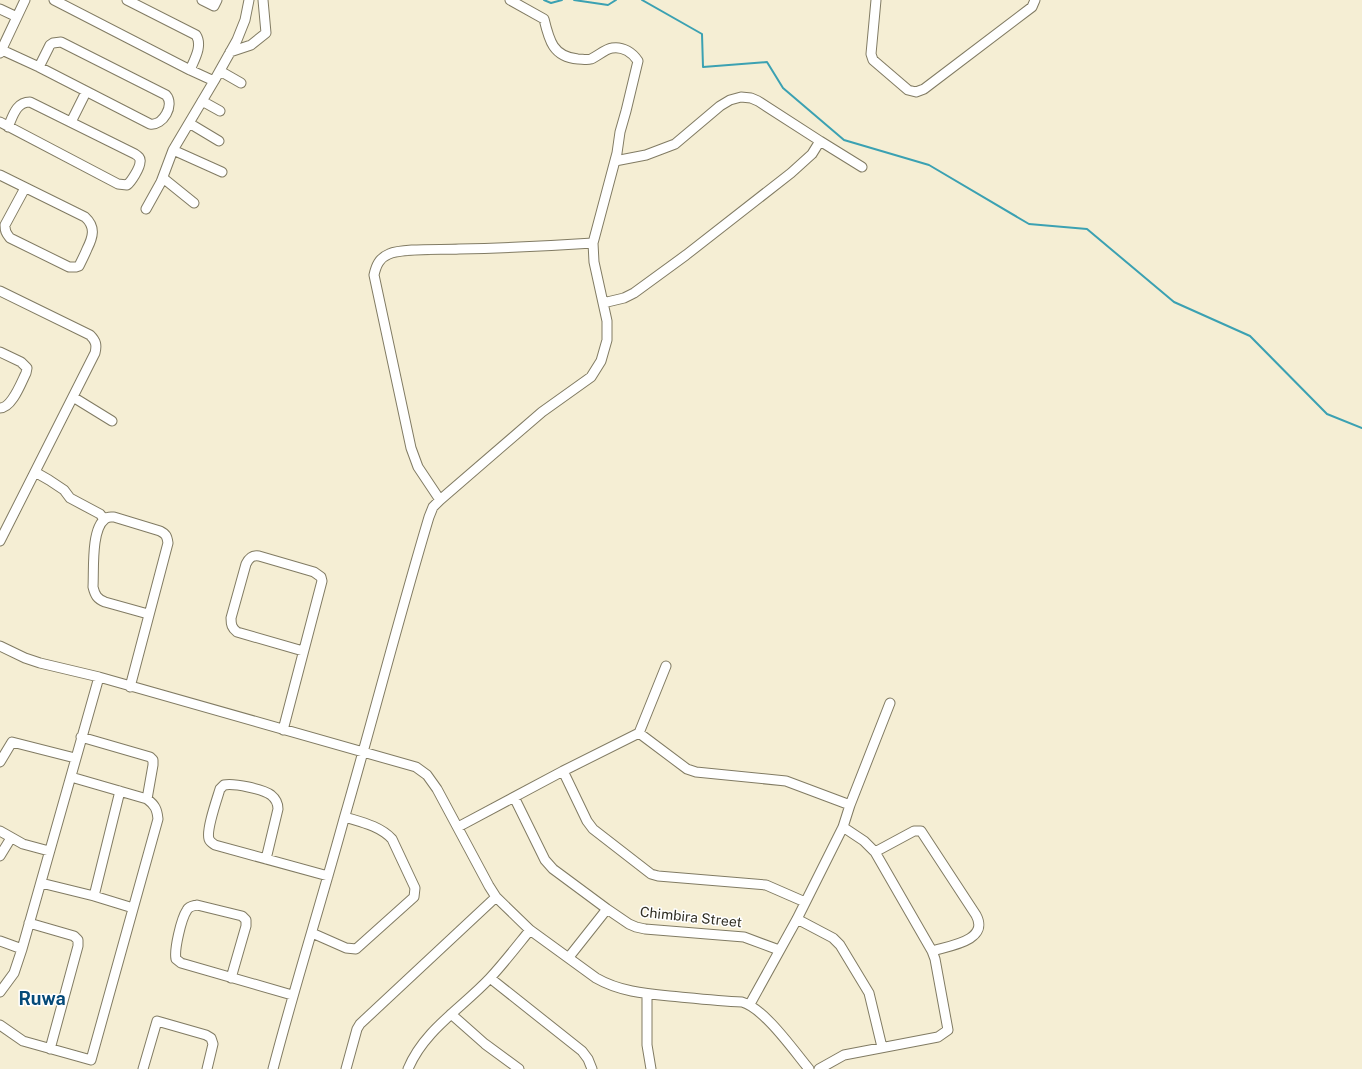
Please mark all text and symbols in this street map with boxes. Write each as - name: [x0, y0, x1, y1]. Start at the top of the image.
- street label: Chimbira Street: [639, 904, 743, 930]
- district label: Ruwa: [18, 988, 66, 1009]

